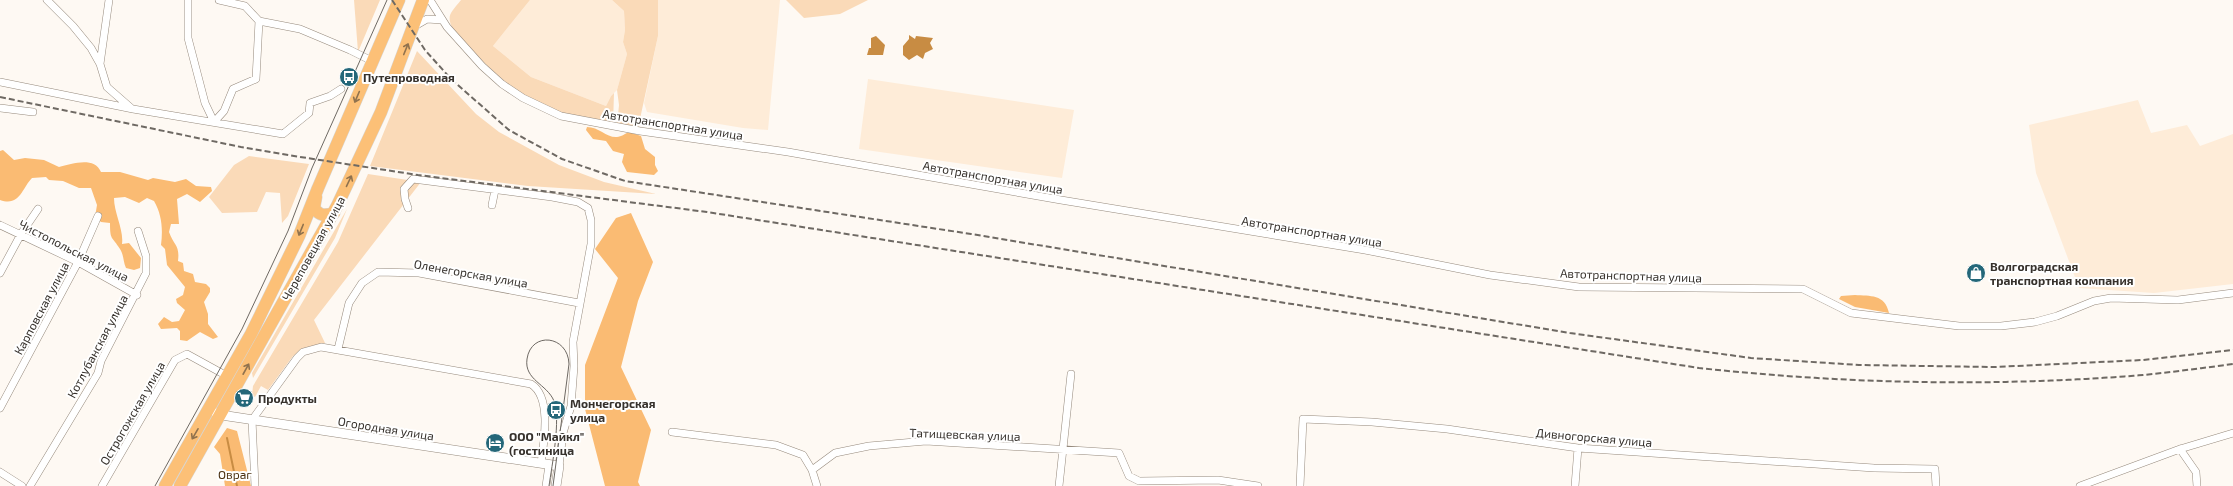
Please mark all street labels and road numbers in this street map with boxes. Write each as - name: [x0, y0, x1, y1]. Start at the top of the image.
- street label: Автотранспортная улица: [602, 106, 744, 143]
- street label: Автотранспортная улица: [922, 158, 1064, 197]
- street label: Череповецкая улица: [278, 193, 348, 303]
- street label: Автотранспортная улица: [1241, 213, 1383, 250]
- street label: Чистопольская улица: [16, 216, 131, 285]
- street label: Оленегорская улица: [413, 256, 529, 291]
- street label: Карповская улица: [11, 259, 72, 357]
- street label: Автотранспортная улица: [1560, 266, 1702, 285]
- street label: Котлубанская улица: [64, 292, 131, 401]
- street label: Острогожская улица: [97, 359, 168, 468]
- street label: Огородная улица: [337, 413, 435, 444]
- street label: Татищевская улица: [909, 425, 1021, 444]
- street label: Дивногорская улица: [1535, 425, 1653, 450]

